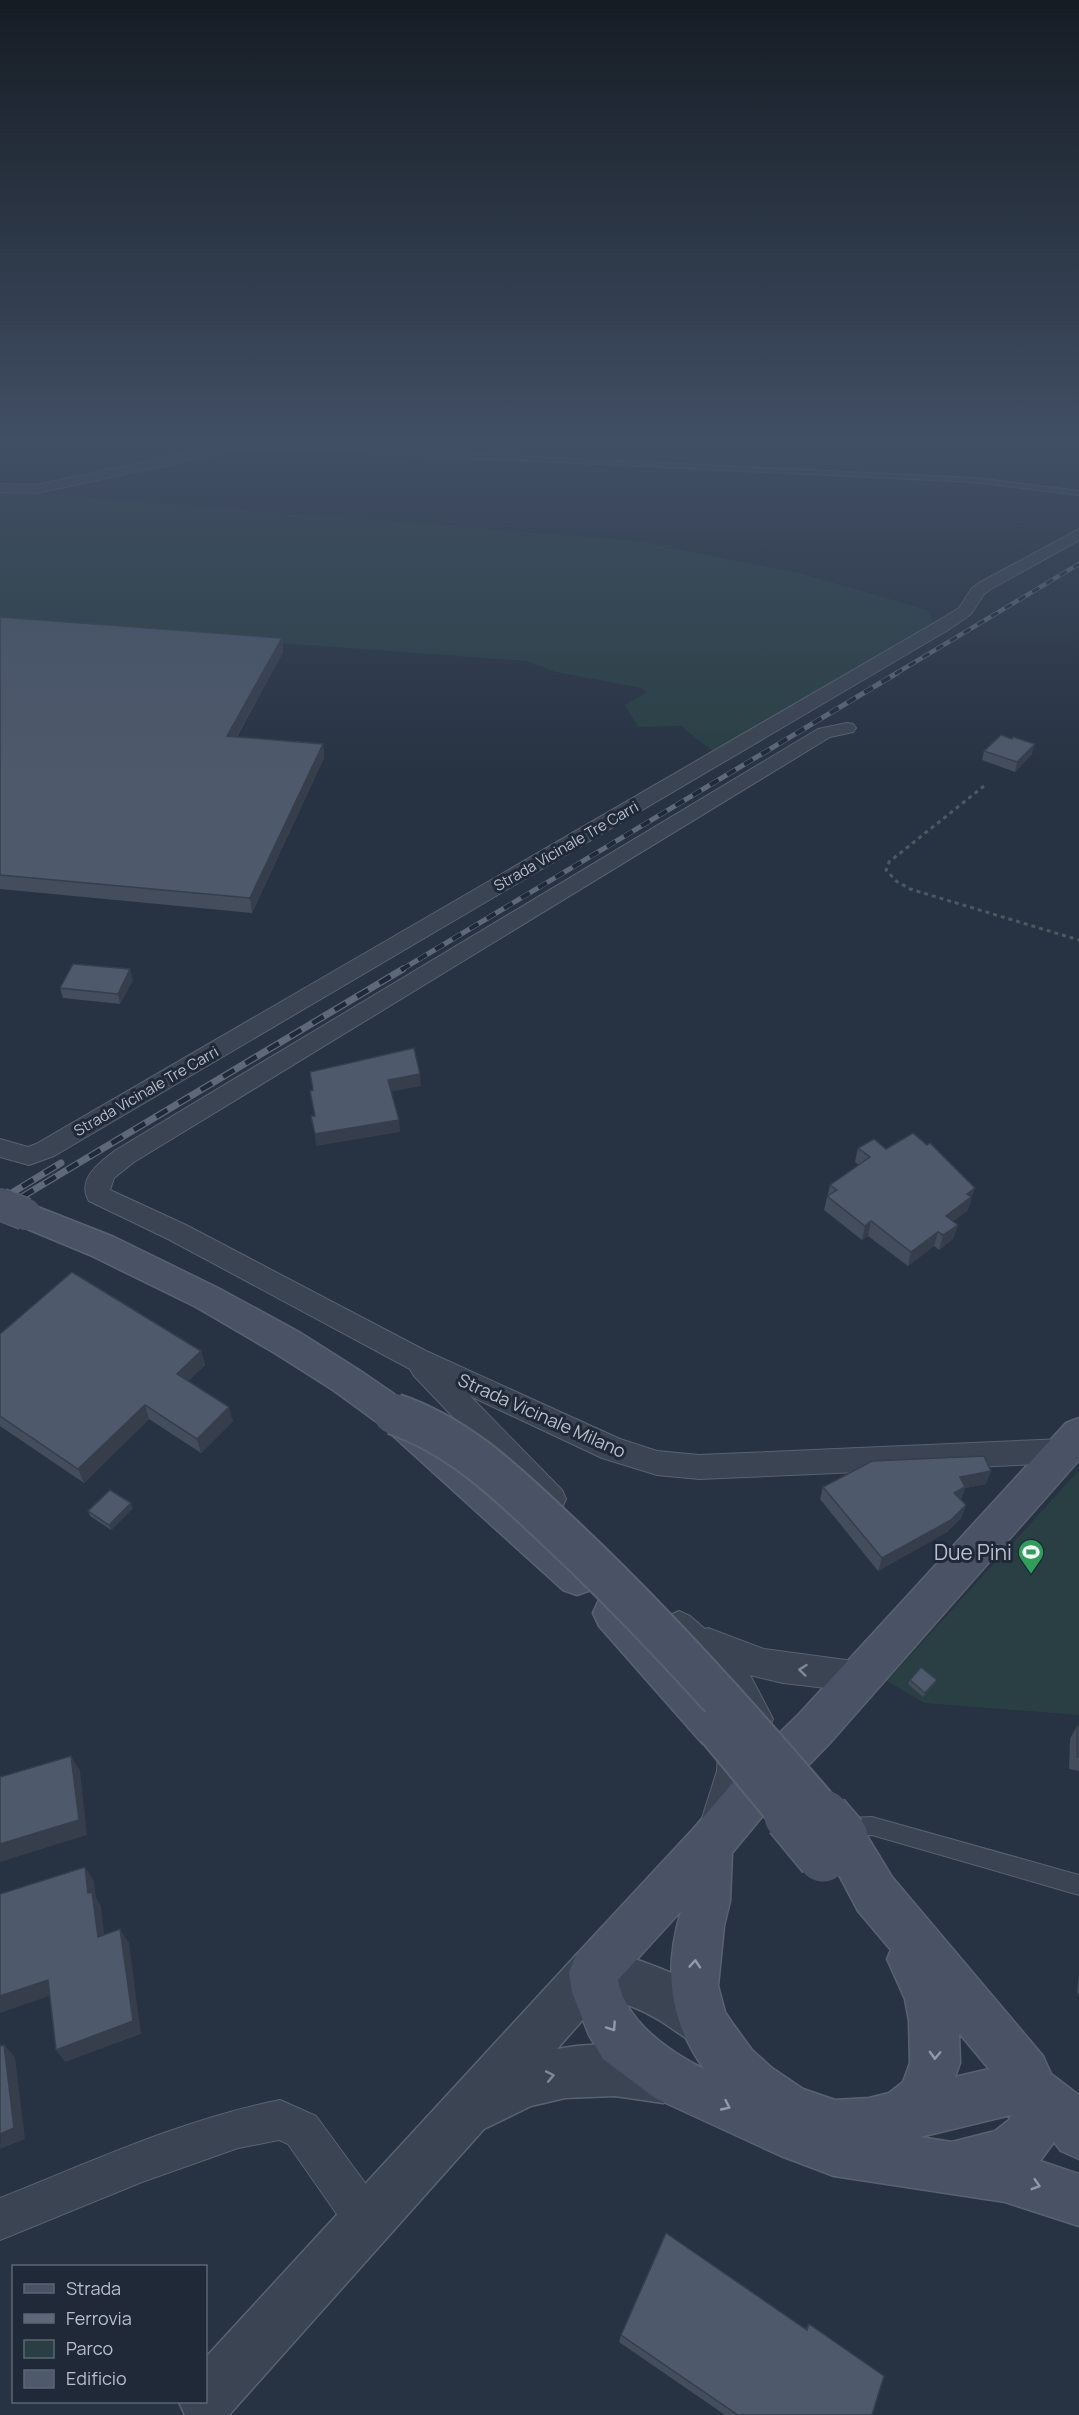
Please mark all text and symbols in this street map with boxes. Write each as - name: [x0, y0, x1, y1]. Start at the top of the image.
- street label: Strada Vicinale Tre Carri: [490, 796, 642, 896]
- street label: Strada Vicinale Tre Carri: [70, 1041, 222, 1141]
- street label: Strada Vicinale Milano: [454, 1367, 630, 1463]
- sports icon: Due Pini: [1016, 1537, 1046, 1575]
- place label: Due Pini: [934, 1538, 1012, 1566]
- one-way arrow: [799, 1664, 808, 1677]
- one-way arrow: [688, 1960, 701, 1969]
- one-way arrow: [605, 2020, 616, 2031]
- one-way arrow: [928, 2050, 941, 2059]
- one-way arrow: [545, 2070, 555, 2083]
- one-way arrow: [719, 2098, 730, 2110]
- one-way arrow: [1030, 2178, 1041, 2190]
- legend: [12, 2265, 207, 2403]
- text: Strada: [66, 2276, 121, 2300]
- text: Ferrovia: [66, 2306, 132, 2330]
- text: Parco: [66, 2336, 113, 2360]
- text: Edificio: [66, 2366, 127, 2390]

